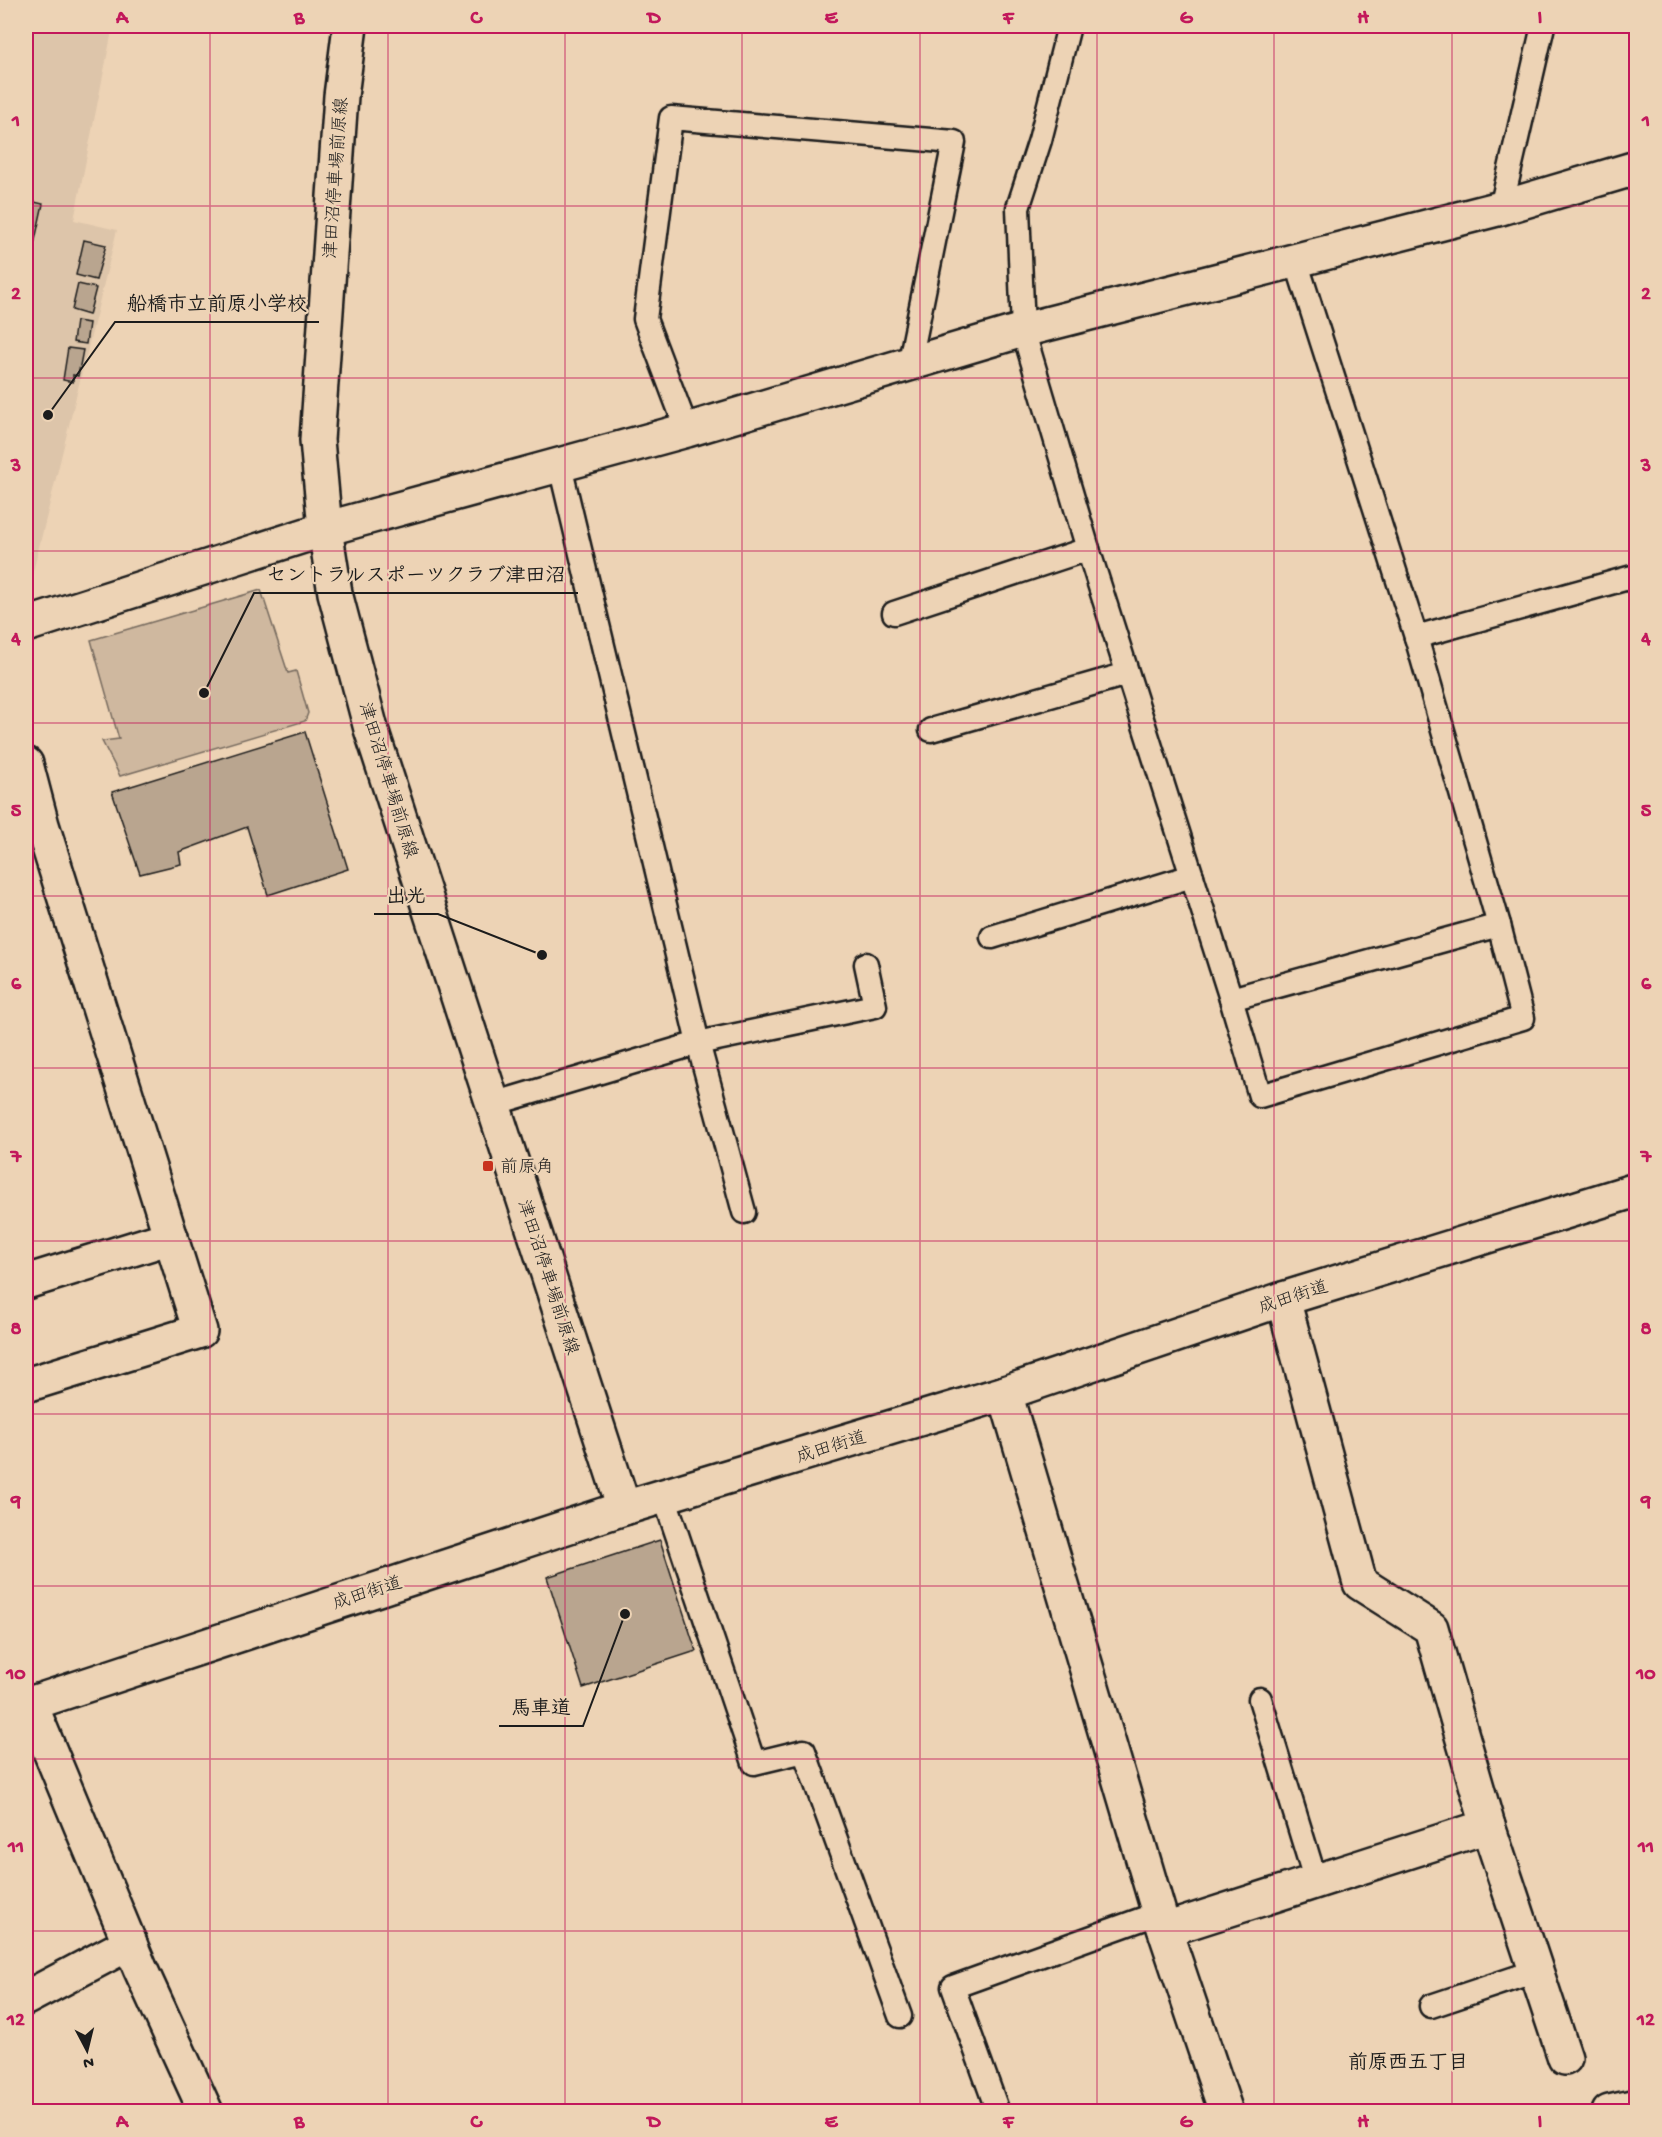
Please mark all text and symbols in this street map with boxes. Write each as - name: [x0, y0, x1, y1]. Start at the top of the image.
- text: A: [115, 8, 130, 31]
- text: B: [293, 8, 305, 31]
- text: C: [470, 8, 484, 31]
- text: D: [645, 8, 661, 31]
- text: E: [825, 8, 839, 31]
- text: F: [1002, 8, 1015, 31]
- text: G: [1180, 8, 1194, 31]
- text: H: [1357, 8, 1369, 31]
- text: I: [1538, 8, 1543, 31]
- street label: 津田沼停車場前原線: [320, 97, 354, 260]
- text: 1: [11, 111, 20, 134]
- text: 1: [1641, 111, 1650, 134]
- text: 2: [11, 284, 21, 307]
- callout: 船橋市立前原小学校: [115, 284, 319, 322]
- text: 2: [1641, 284, 1651, 307]
- text: 船橋市立前原小学校: [127, 293, 307, 318]
- text: 3: [10, 456, 21, 479]
- text: 3: [1640, 456, 1651, 479]
- callout: セントラルスポーツクラブ津田沼: [254, 555, 578, 593]
- text: セントラルスポーツクラブ津田沼: [267, 565, 565, 589]
- text: 4: [10, 629, 21, 652]
- text: 4: [1640, 629, 1651, 652]
- street label: 津田沼停車場前原線: [353, 700, 421, 861]
- text: 5: [11, 801, 22, 824]
- text: 5: [1641, 801, 1652, 824]
- callout: 出光: [374, 876, 438, 914]
- text: 出光: [386, 885, 426, 910]
- text: 6: [11, 974, 22, 997]
- text: 6: [1641, 974, 1652, 997]
- text: 7: [10, 1147, 23, 1170]
- text: 7: [1640, 1147, 1653, 1170]
- place label: 前原角: [500, 1157, 554, 1179]
- marker: 前原角: [481, 1159, 495, 1173]
- street label: 津田沼停車場前原線: [512, 1197, 583, 1358]
- street label: 成田街道: [1256, 1276, 1331, 1319]
- text: 8: [11, 1319, 22, 1342]
- text: 8: [1641, 1319, 1652, 1342]
- street label: 成田街道: [794, 1427, 869, 1469]
- text: 9: [10, 1492, 21, 1515]
- text: 9: [1640, 1492, 1651, 1515]
- street label: 成田街道: [330, 1572, 405, 1615]
- text: 10: [5, 1664, 26, 1687]
- text: 10: [1635, 1664, 1656, 1687]
- callout: 馬車道: [499, 1688, 583, 1726]
- text: 馬車道: [511, 1697, 571, 1722]
- text: 11: [7, 1837, 24, 1860]
- text: 11: [1637, 1837, 1654, 1860]
- text: 12: [6, 2010, 25, 2033]
- text: 12: [1636, 2010, 1655, 2033]
- north arrow: [57, 2020, 117, 2080]
- text: N: [82, 2051, 95, 2072]
- district label: 前原西五丁目: [1348, 2051, 1468, 2076]
- text: A: [115, 2112, 130, 2135]
- text: B: [293, 2112, 305, 2135]
- text: C: [470, 2112, 484, 2135]
- text: D: [645, 2112, 661, 2135]
- text: E: [825, 2112, 839, 2135]
- text: F: [1002, 2112, 1015, 2135]
- text: G: [1180, 2112, 1194, 2135]
- text: H: [1357, 2112, 1369, 2135]
- text: I: [1538, 2112, 1543, 2135]

